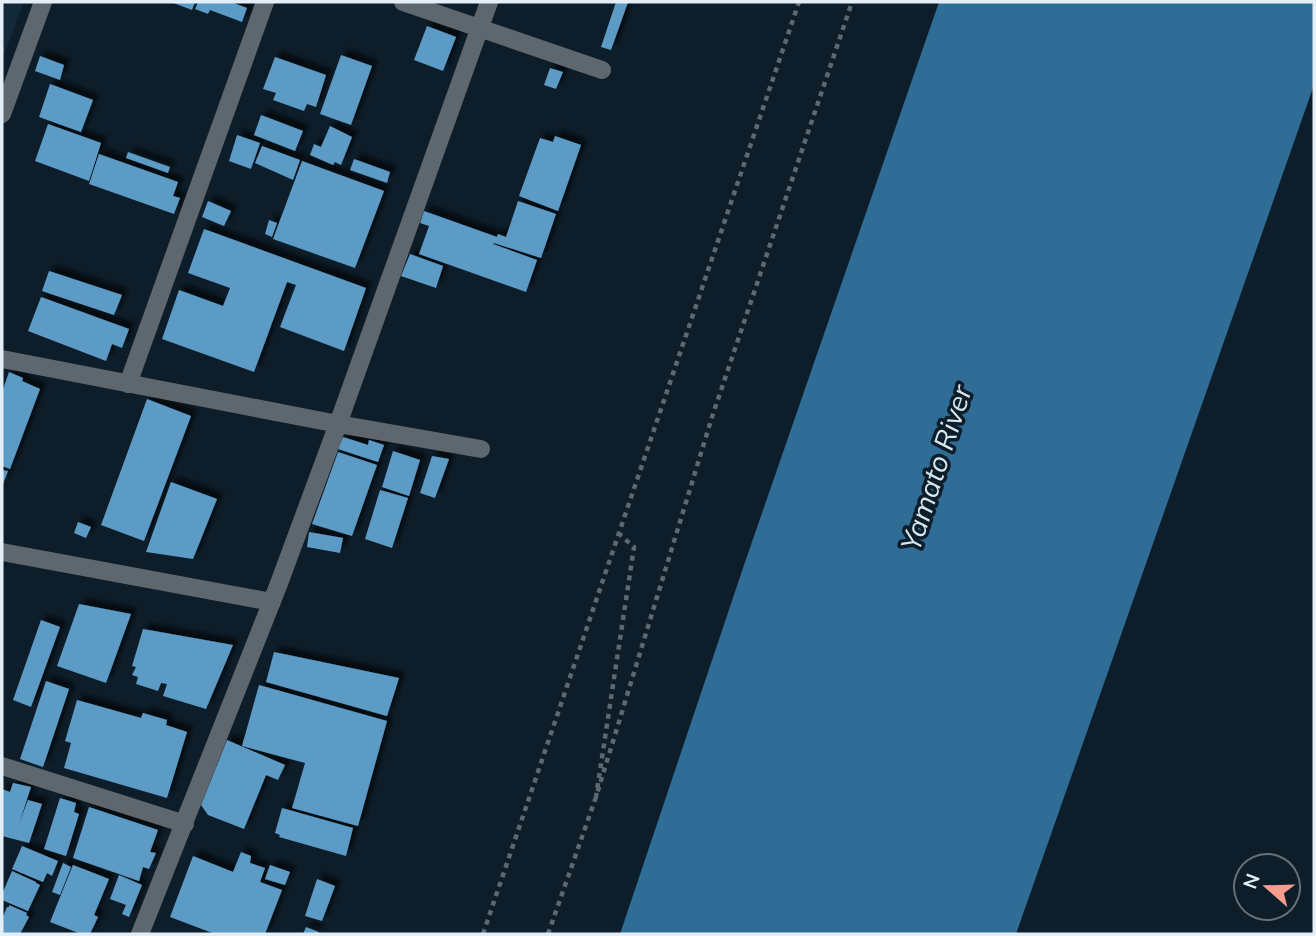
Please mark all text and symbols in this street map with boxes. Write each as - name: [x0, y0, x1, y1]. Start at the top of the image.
- water label: Yamato River: [892, 379, 979, 555]
- north arrow: [1232, 852, 1302, 922]
- text: N: [1237, 870, 1265, 892]

